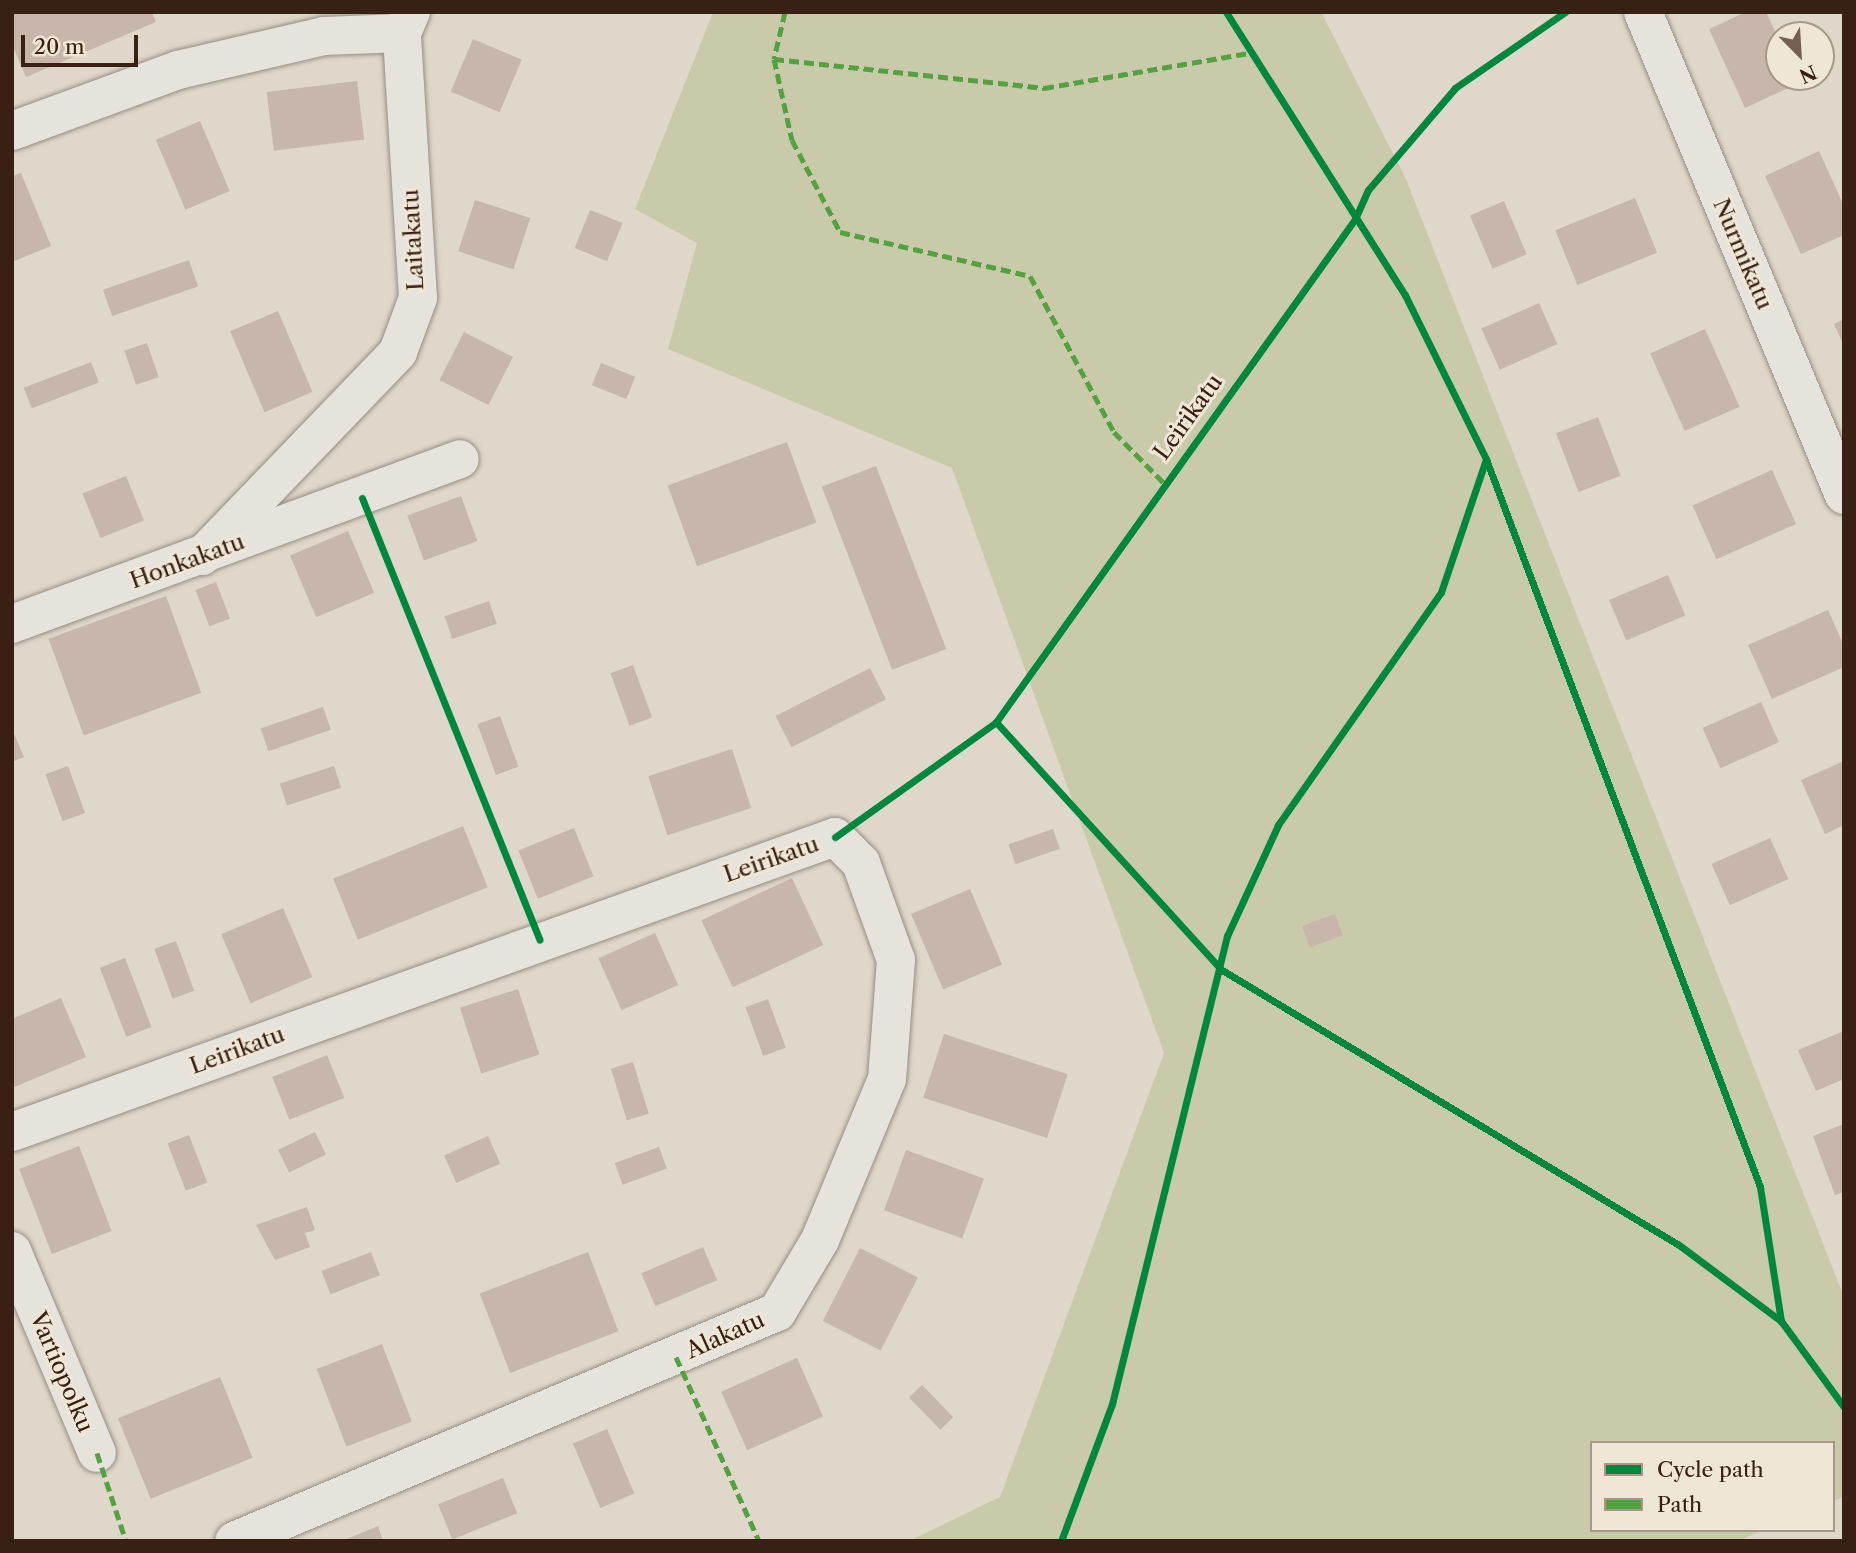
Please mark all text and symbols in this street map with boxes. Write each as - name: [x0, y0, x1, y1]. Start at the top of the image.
- scale bar: [24, 21, 142, 65]
- north arrow: [1765, 21, 1835, 91]
- text: 20 m: [34, 34, 85, 59]
- text: N: [1796, 60, 1820, 88]
- street label: Laitakatu: [397, 188, 429, 292]
- street label: Nurmikatu: [1707, 194, 1779, 314]
- street label: Leirikatu: [1148, 369, 1228, 465]
- street label: Honkakatu: [126, 528, 248, 594]
- street label: Leirikatu: [720, 830, 822, 888]
- street label: Leirikatu: [186, 1020, 288, 1080]
- street label: Alakatu: [681, 1305, 769, 1365]
- street label: Vartiopolku: [24, 1308, 100, 1436]
- legend: [1590, 1441, 1835, 1532]
- text: Cycle path: [1657, 1457, 1764, 1482]
- text: Path: [1657, 1492, 1702, 1517]

